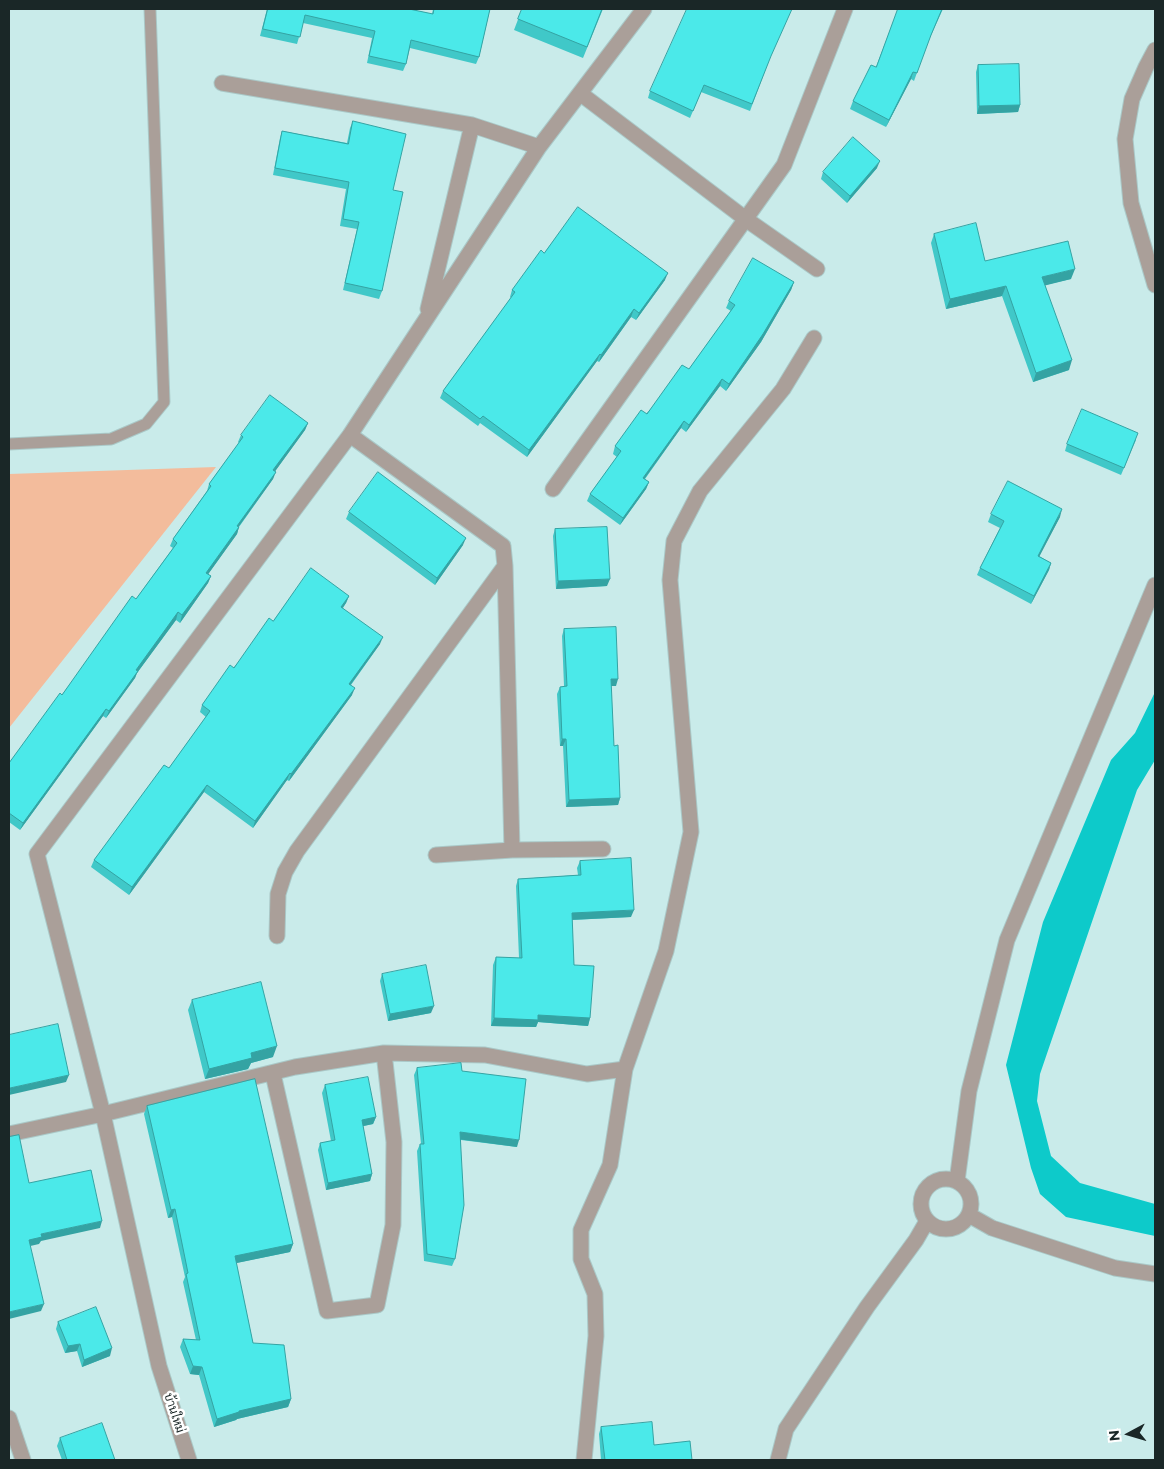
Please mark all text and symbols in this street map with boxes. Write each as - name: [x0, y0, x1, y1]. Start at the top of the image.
- street label: บ้านใหม่: [161, 1391, 187, 1435]
- north arrow: [1104, 1409, 1154, 1459]
- text: N: [1105, 1429, 1124, 1442]

